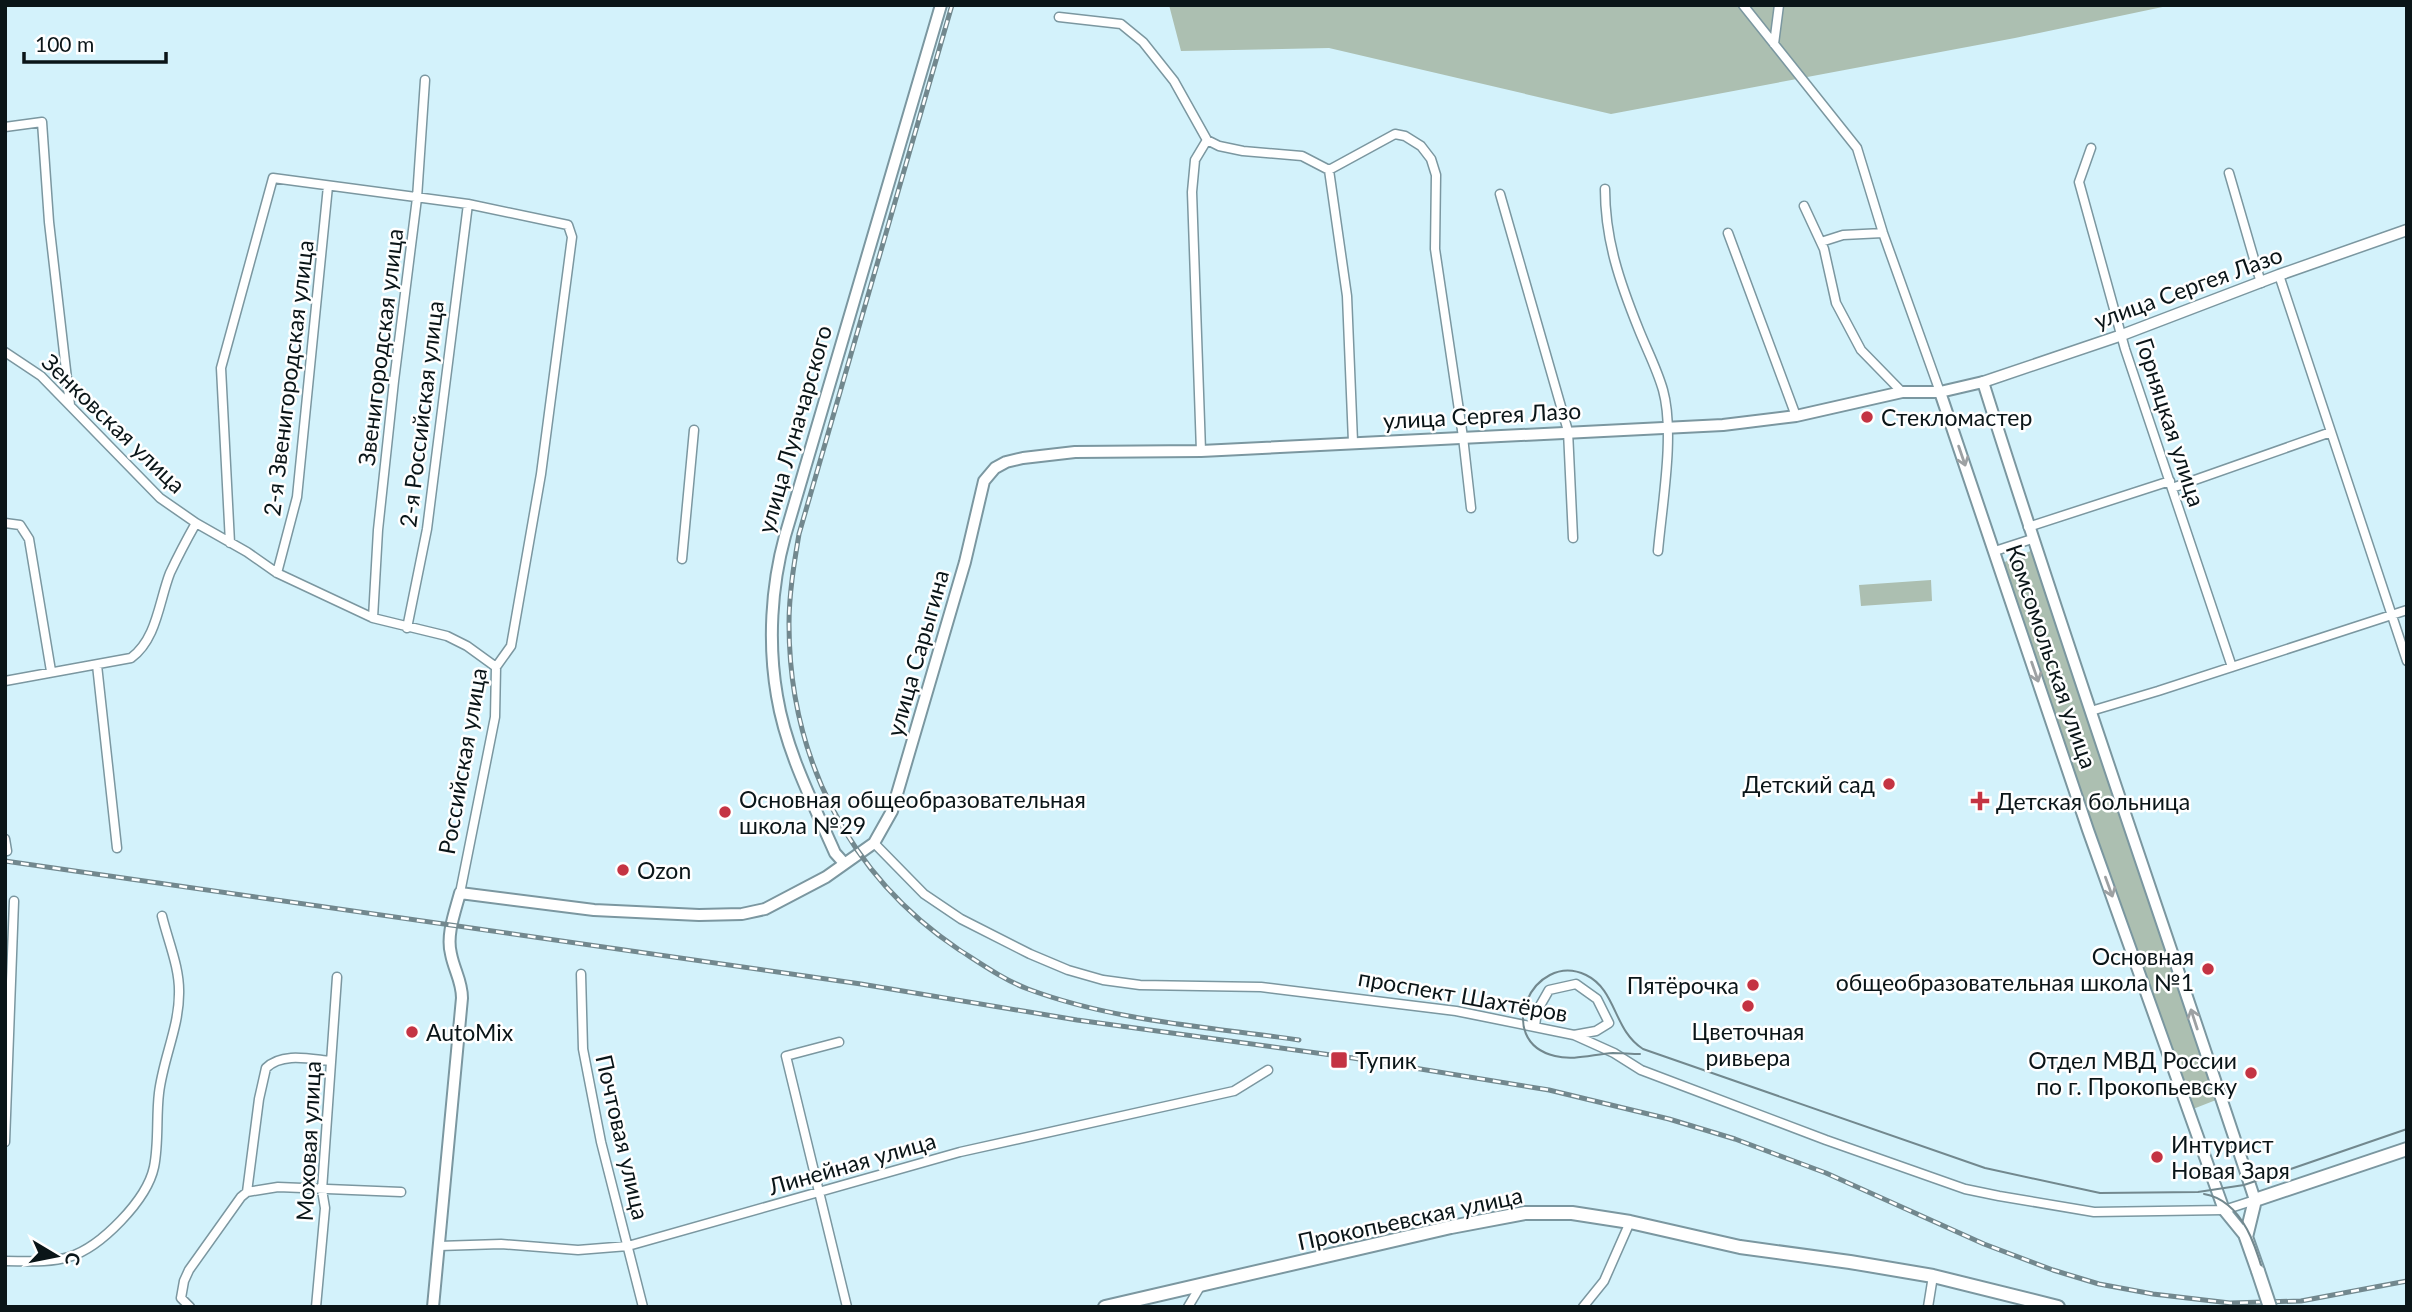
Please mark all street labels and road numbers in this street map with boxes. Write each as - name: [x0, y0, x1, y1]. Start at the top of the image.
- street label: Звенигородская улица: [352, 227, 408, 467]
- street label: 2-я Звенигородская улица: [257, 238, 319, 518]
- street label: улица Сергея Лазо: [2090, 240, 2286, 334]
- street label: 2-я Российская улица: [393, 299, 449, 529]
- street label: улица Луначарского: [751, 322, 837, 536]
- street label: Горняцкая улица: [2131, 334, 2211, 510]
- street label: Зенковская улица: [36, 347, 192, 499]
- street label: улица Сергея Лазо: [1382, 396, 1582, 434]
- street label: Комсомольская улица: [2000, 540, 2104, 772]
- street label: улица Сарыгина: [880, 566, 954, 740]
- street label: Российская улица: [432, 666, 492, 856]
- street label: проспект Шахтёров: [1356, 963, 1570, 1027]
- street label: Почтовая улица: [590, 1052, 656, 1222]
- street label: Моховая улица: [290, 1060, 326, 1222]
- street label: Линейная улица: [764, 1126, 939, 1201]
- street label: Прокопьевская улица: [1295, 1180, 1525, 1256]

